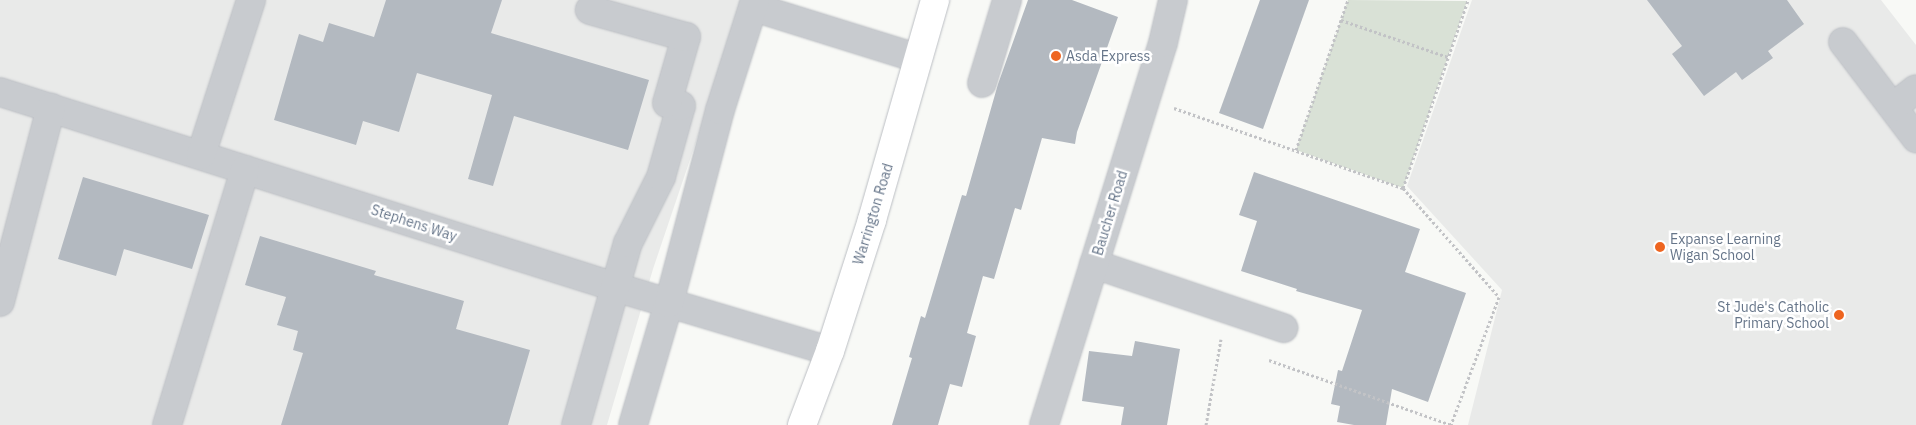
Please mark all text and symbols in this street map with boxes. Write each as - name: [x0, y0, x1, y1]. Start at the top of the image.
- place label: Asda Express: [1066, 48, 1150, 64]
- marker: Asda Express: [1050, 50, 1062, 62]
- street label: Warrington Road: [850, 161, 896, 267]
- street label: Baucher Road: [1089, 169, 1131, 257]
- street label: Stephens Way: [369, 201, 459, 245]
- place label: Expanse Learning Wigan School: [1670, 231, 1781, 264]
- marker: Expanse Learning Wigan School: [1654, 241, 1666, 253]
- place label: St Jude's Catholic Primary School: [1717, 299, 1829, 332]
- marker: St Jude's Catholic Primary School: [1833, 309, 1845, 321]

